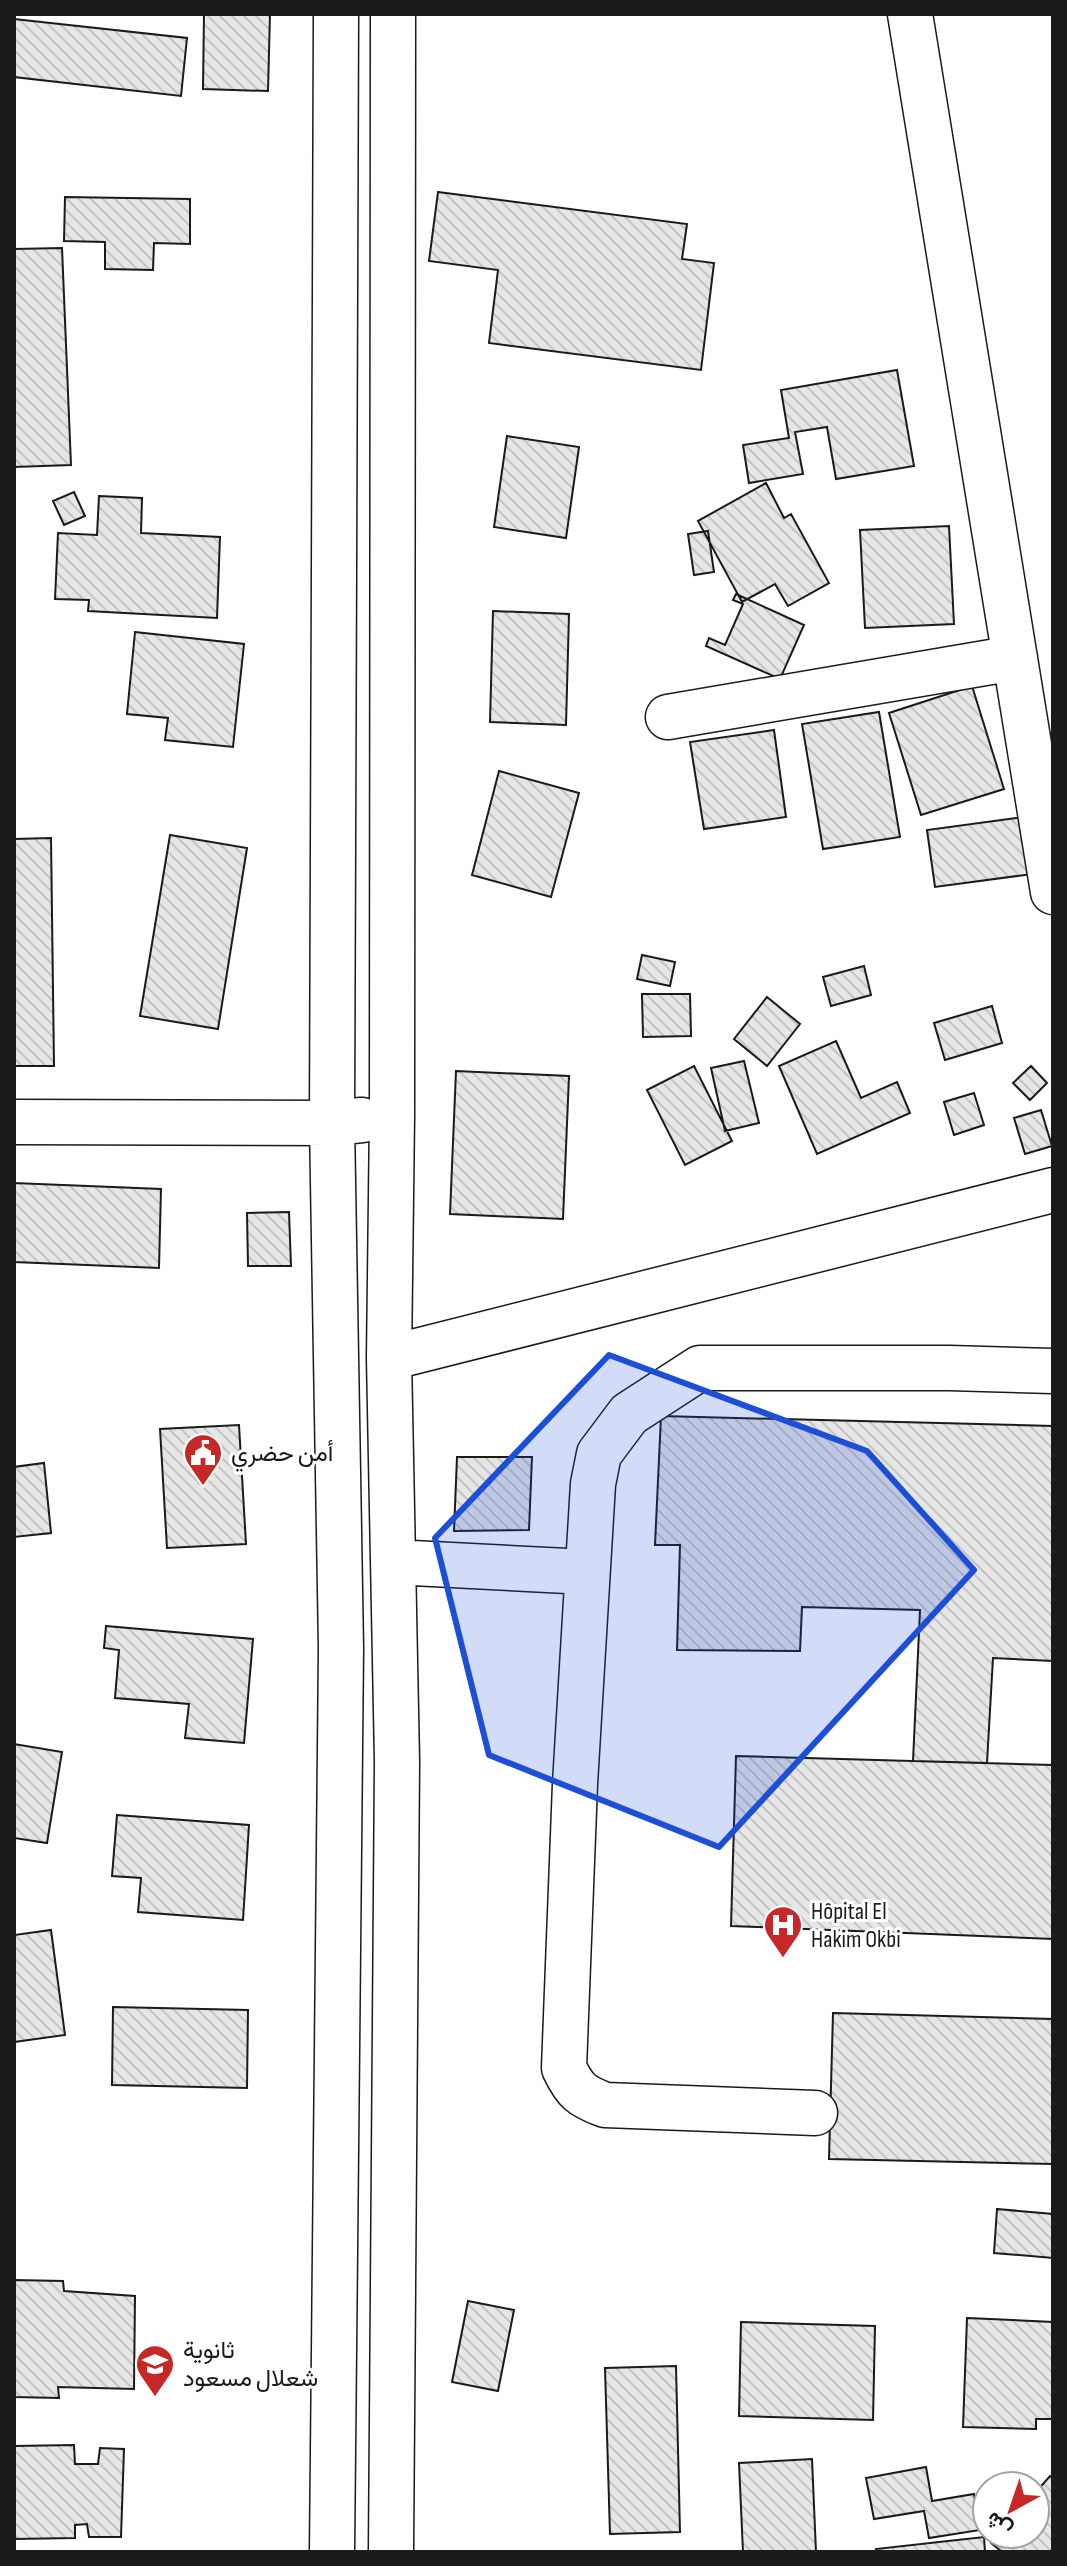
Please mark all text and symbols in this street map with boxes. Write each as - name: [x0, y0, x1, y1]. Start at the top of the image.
- public building icon: أمن حضري: [182, 1432, 224, 1487]
- place label: أمن حضري: [231, 1439, 334, 1472]
- place label: Hôpital El Hakim Okbi: [811, 1897, 901, 1954]
- hospital icon: Hôpital El Hakim Okbi: [762, 1904, 804, 1959]
- place label: ثانوية شعلال مسعود: [183, 2336, 318, 2393]
- school or university icon: ثانوية شعلال مسعود: [134, 2343, 176, 2398]
- north arrow: [971, 2470, 1051, 2550]
- text: ش: [980, 2505, 1018, 2543]

